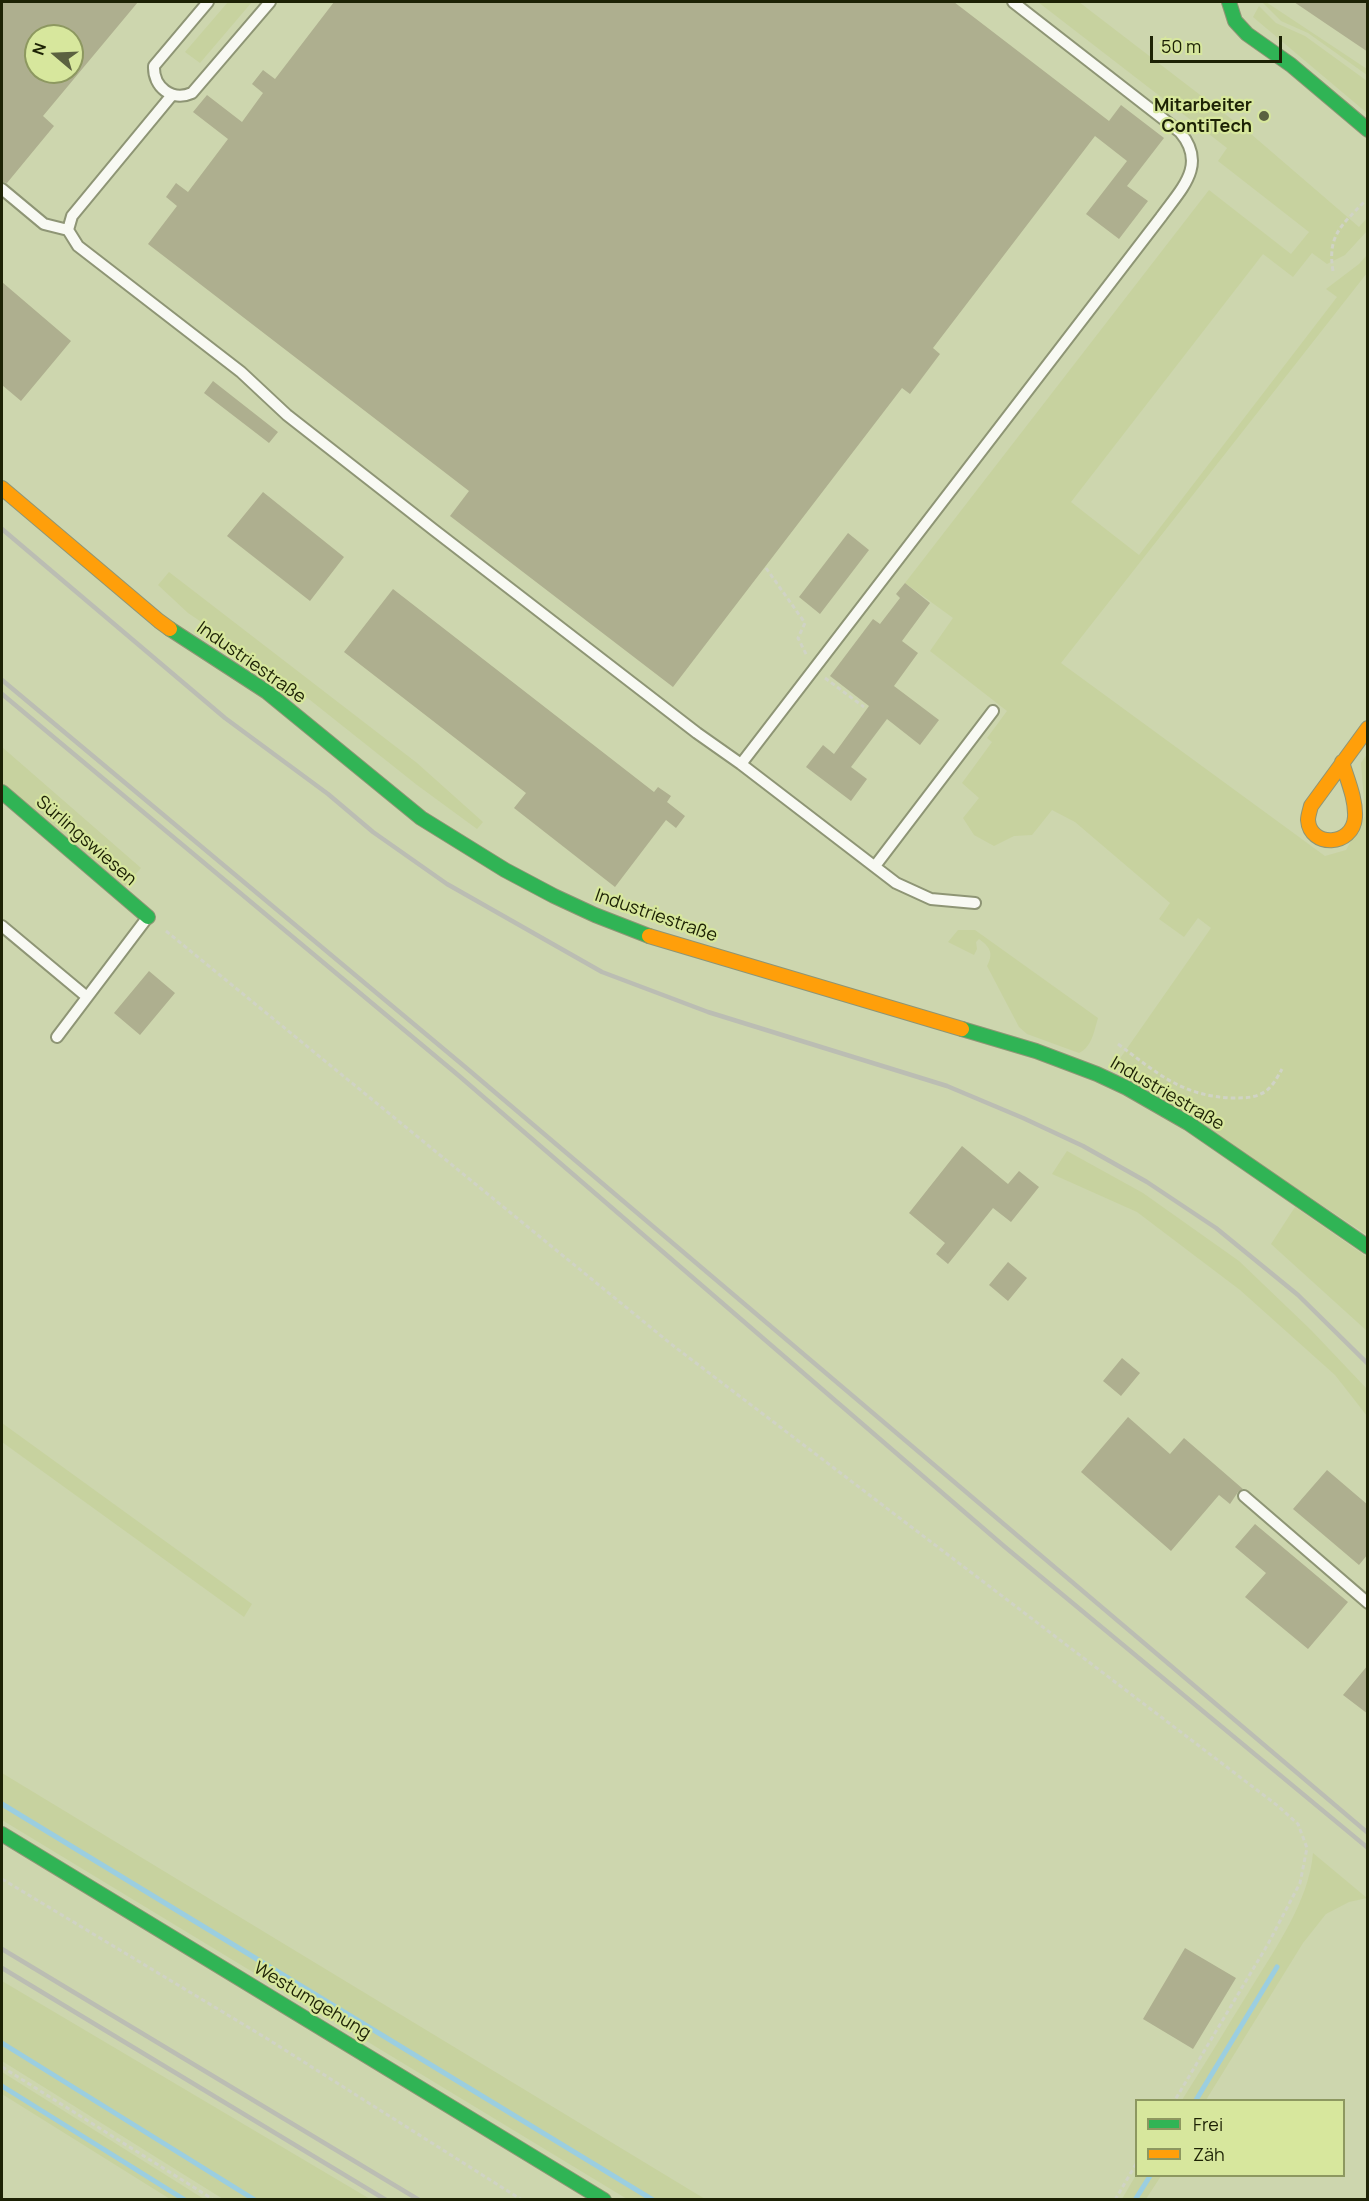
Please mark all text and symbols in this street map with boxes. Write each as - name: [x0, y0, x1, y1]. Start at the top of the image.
- north arrow: [24, 24, 84, 84]
- scale bar: [1153, 24, 1285, 62]
- text: 50 m: [1161, 34, 1201, 58]
- text: N: [27, 40, 51, 58]
- place label: Mitarbeiter ContiTech: [1154, 95, 1252, 138]
- marker: Mitarbeiter ContiTech: [1257, 109, 1271, 123]
- street label: Industriestraße: [192, 617, 310, 709]
- street label: Sürlingswiesen: [31, 791, 141, 891]
- street label: Industriestraße: [592, 885, 720, 947]
- street label: Industriestraße: [1106, 1053, 1228, 1135]
- street label: Westumgehung: [250, 1958, 374, 2044]
- legend: [1135, 2099, 1345, 2177]
- text: Frei: [1193, 2112, 1223, 2136]
- text: Zäh: [1193, 2142, 1225, 2166]

